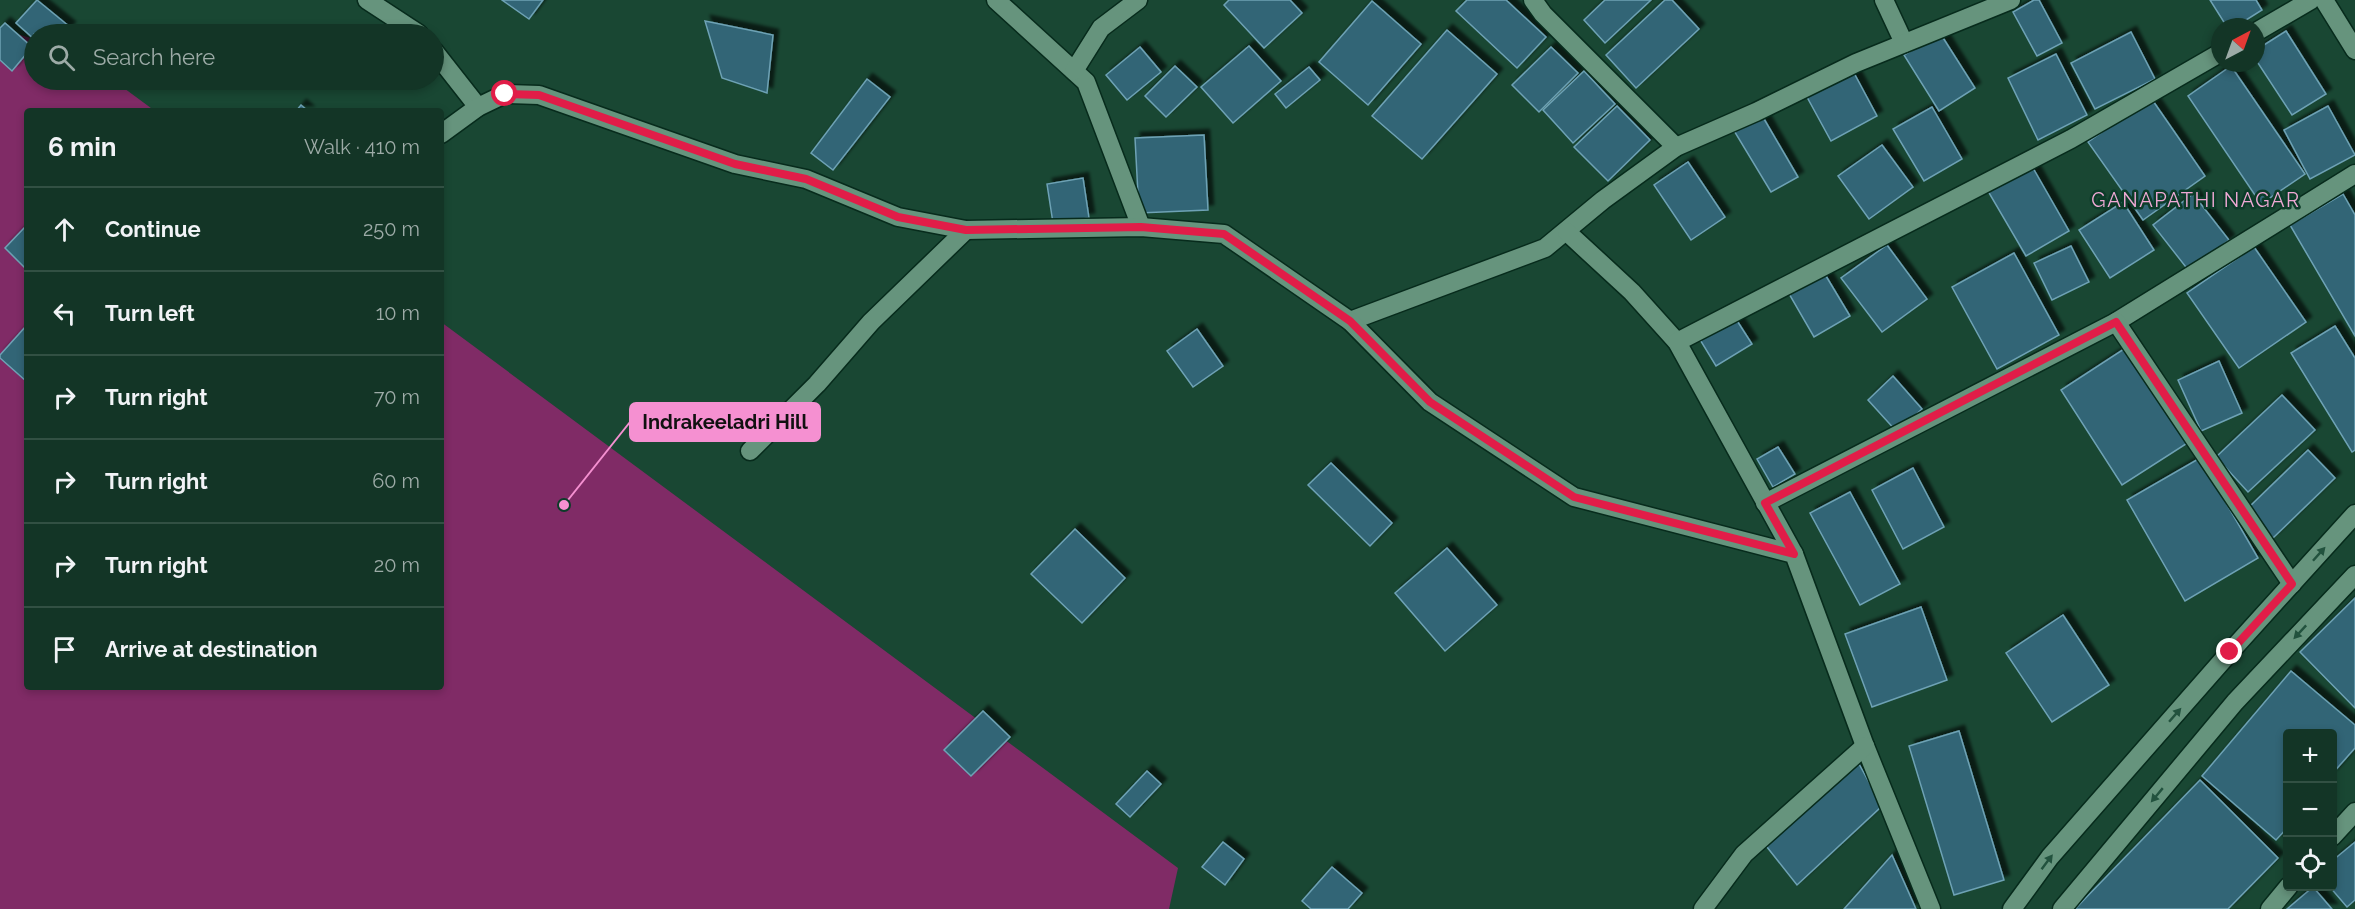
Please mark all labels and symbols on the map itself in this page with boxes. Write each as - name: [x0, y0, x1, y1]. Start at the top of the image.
- north arrow: [2211, 18, 2265, 72]
- route start: [491, 80, 517, 106]
- district label: GANAPATHI NAGAR: [2091, 188, 2301, 212]
- callout: Indrakeeladri Hill: [630, 403, 820, 441]
- text: Indrakeeladri Hill: [642, 410, 808, 434]
- one-way arrow: [2312, 547, 2325, 562]
- one-way arrow: [2293, 625, 2307, 640]
- route end: [2216, 638, 2242, 664]
- one-way arrow: [2168, 707, 2181, 723]
- one-way arrow: [2151, 787, 2164, 803]
- one-way arrow: [2041, 854, 2053, 870]

